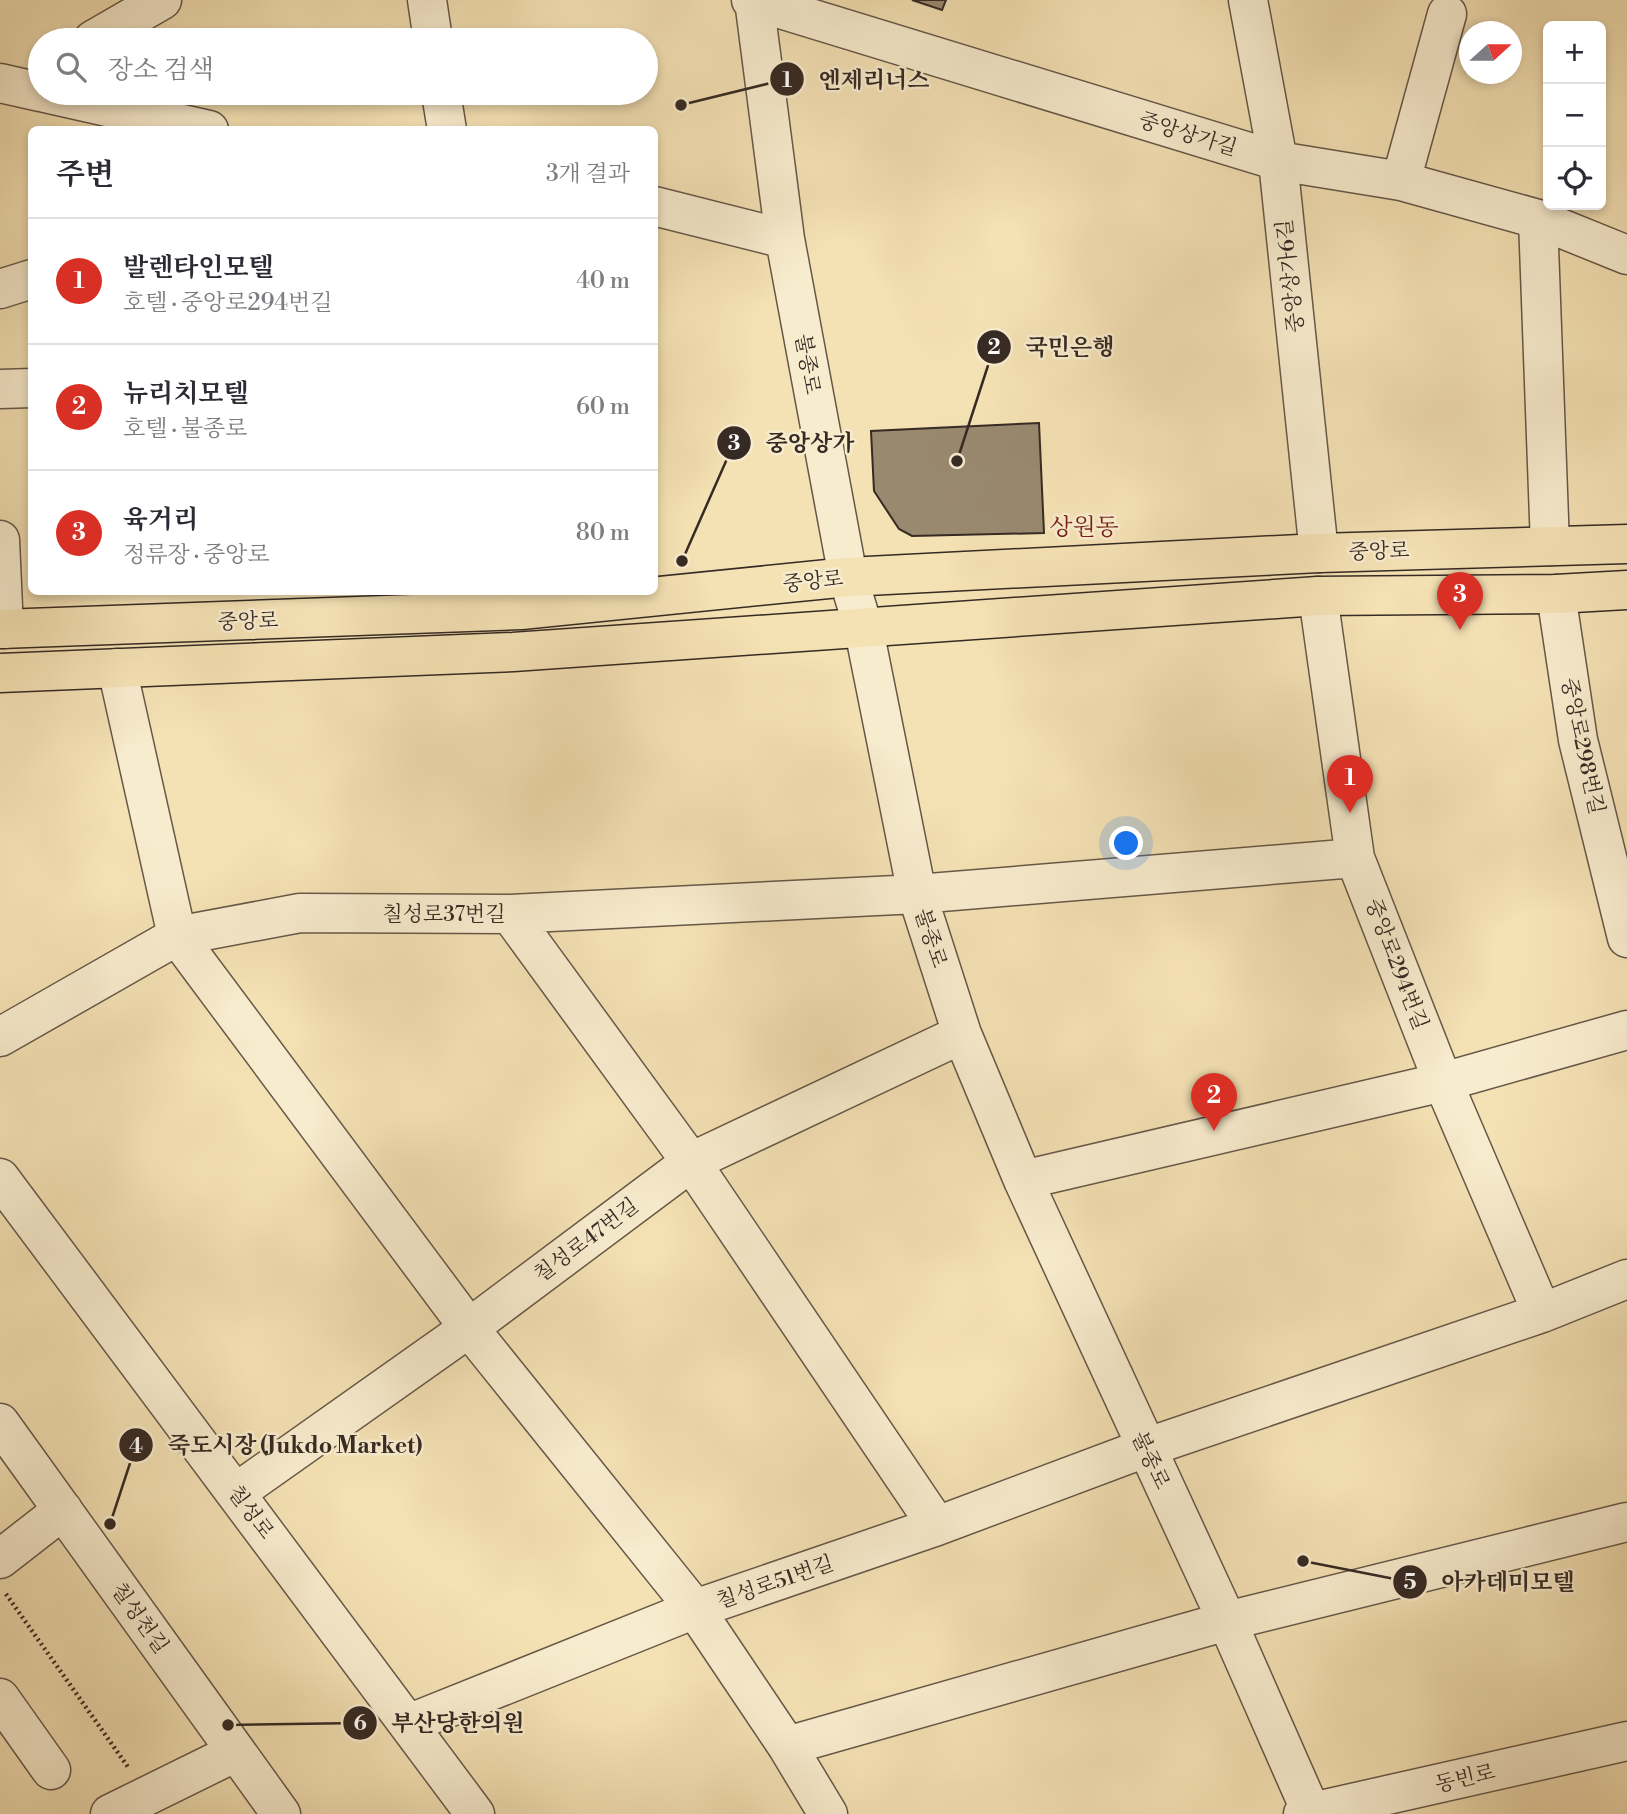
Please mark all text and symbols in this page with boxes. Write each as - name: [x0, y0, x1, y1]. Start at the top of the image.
- north arrow: [1459, 21, 1522, 84]
- map controls: [1543, 21, 1606, 210]
- button: +: [1543, 21, 1606, 84]
- search box: [28, 28, 658, 105]
- icon: search: [52, 48, 90, 86]
- text: 장소 검색: [108, 54, 214, 86]
- callout: 엔제리너스: [769, 57, 943, 101]
- text: 엔제리너스: [818, 67, 930, 95]
- text: 1: [782, 68, 792, 94]
- button: −: [1543, 84, 1606, 147]
- street label: 중앙상가길: [1135, 108, 1240, 162]
- button: locate: [1543, 147, 1606, 210]
- text: 주변: [56, 156, 114, 194]
- text: 3개 결과: [546, 160, 630, 188]
- street label: 중앙상가6길: [1272, 218, 1310, 334]
- text: 발렌타인모텔: [123, 252, 274, 284]
- text: 1: [73, 267, 85, 295]
- text: 40 m: [576, 267, 630, 295]
- text: 호텔 · 중앙로294번길: [123, 289, 332, 317]
- callout: 국민은행: [977, 325, 1128, 369]
- street label: 불종로: [789, 332, 825, 396]
- text: 국민은행: [1026, 334, 1114, 362]
- text: 2: [987, 335, 1001, 361]
- text: 뉴리치모텔: [123, 378, 249, 410]
- text: 2: [72, 393, 86, 421]
- text: 60 m: [576, 393, 630, 421]
- text: 호텔 · 불종로: [123, 415, 247, 443]
- callout: 중앙상가: [716, 421, 868, 465]
- text: 중앙상가: [766, 430, 855, 458]
- text: 3: [728, 431, 740, 457]
- text: 육거리: [123, 504, 198, 536]
- district label: 상원동: [1049, 513, 1119, 543]
- text: 3: [72, 519, 86, 547]
- text: 80 m: [576, 519, 630, 547]
- street label: 중앙로: [1348, 538, 1410, 566]
- text: 정류장 · 중앙로: [123, 541, 270, 569]
- street label: 중앙로: [781, 566, 845, 598]
- pin: 3: [1437, 572, 1483, 630]
- street label: 중앙로: [217, 608, 279, 636]
- street label: 중앙로298번길: [1555, 676, 1609, 817]
- pin: 1: [1327, 755, 1373, 813]
- your location: [1109, 826, 1143, 860]
- street label: 중앙로294번길: [1359, 895, 1433, 1034]
- street label: 칠성로37번길: [382, 902, 506, 928]
- street label: 불종로: [908, 905, 952, 971]
- pin: 2: [1191, 1073, 1237, 1131]
- street label: 칠성로47번길: [529, 1193, 644, 1288]
- callout: 죽도시장 (Jukdo Market): [118, 1423, 436, 1467]
- street label: 불종로: [1125, 1427, 1175, 1493]
- text: 죽도시장 (Jukdo Market): [168, 1432, 422, 1460]
- text: 4: [129, 1434, 143, 1460]
- street label: 칠성로: [222, 1480, 279, 1545]
- street label: 칠성로51번길: [713, 1551, 837, 1615]
- callout: 아카데미모텔: [1392, 1560, 1589, 1604]
- text: 아카데미모텔: [1441, 1569, 1575, 1597]
- text: 5: [1403, 1570, 1417, 1596]
- street label: 칠성천길: [105, 1578, 174, 1659]
- callout: 부산당한의원: [342, 1701, 539, 1745]
- text: 부산당한의원: [391, 1710, 525, 1738]
- text: 6: [353, 1711, 367, 1737]
- street label: 동빈로: [1433, 1759, 1498, 1798]

